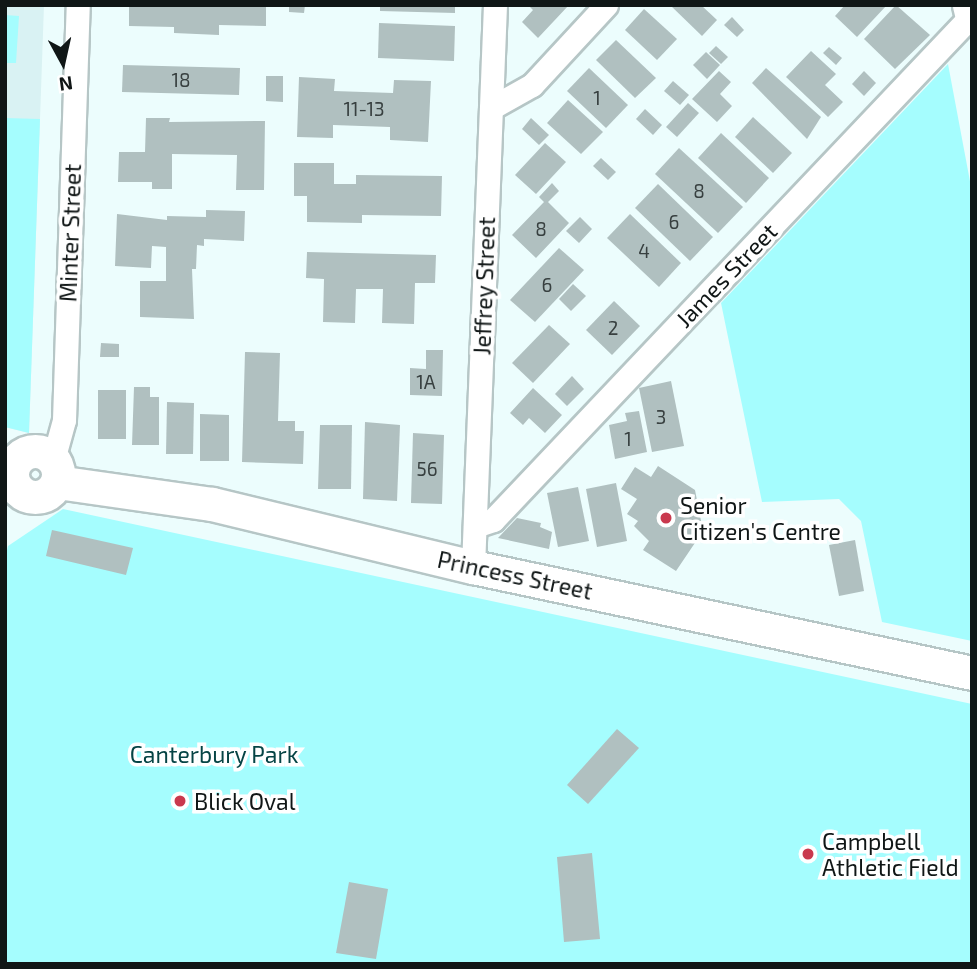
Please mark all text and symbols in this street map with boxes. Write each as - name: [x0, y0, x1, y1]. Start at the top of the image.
- north arrow: [28, 28, 98, 98]
- house number: 18: [171, 69, 191, 91]
- text: N: [58, 72, 74, 97]
- house number: 1: [593, 87, 601, 109]
- house number: 11-13: [343, 98, 385, 120]
- street label: Minter Street: [54, 163, 86, 303]
- house number: 8: [693, 180, 705, 202]
- house number: 6: [669, 211, 679, 233]
- street label: Jeffrey Street: [468, 216, 500, 356]
- street label: James Street: [670, 217, 782, 333]
- house number: 8: [535, 218, 547, 240]
- house number: 4: [638, 240, 650, 262]
- house number: 6: [542, 274, 552, 296]
- house number: 2: [608, 317, 618, 339]
- house number: 1A: [416, 371, 436, 393]
- house number: 3: [656, 406, 666, 428]
- house number: 1: [624, 428, 632, 450]
- house number: 56: [416, 458, 438, 480]
- place label: Senior Citizen's Centre: [680, 491, 841, 545]
- marker: Senior Citizen's Centre: [658, 510, 674, 526]
- street label: Princess Street: [435, 545, 595, 605]
- park label: Canterbury Park: [129, 740, 299, 768]
- place label: Blick Oval: [194, 787, 296, 815]
- marker: Blick Oval: [172, 793, 188, 809]
- place label: Campbell Athletic Field: [822, 827, 959, 881]
- marker: Campbell Athletic Field: [800, 846, 816, 862]

